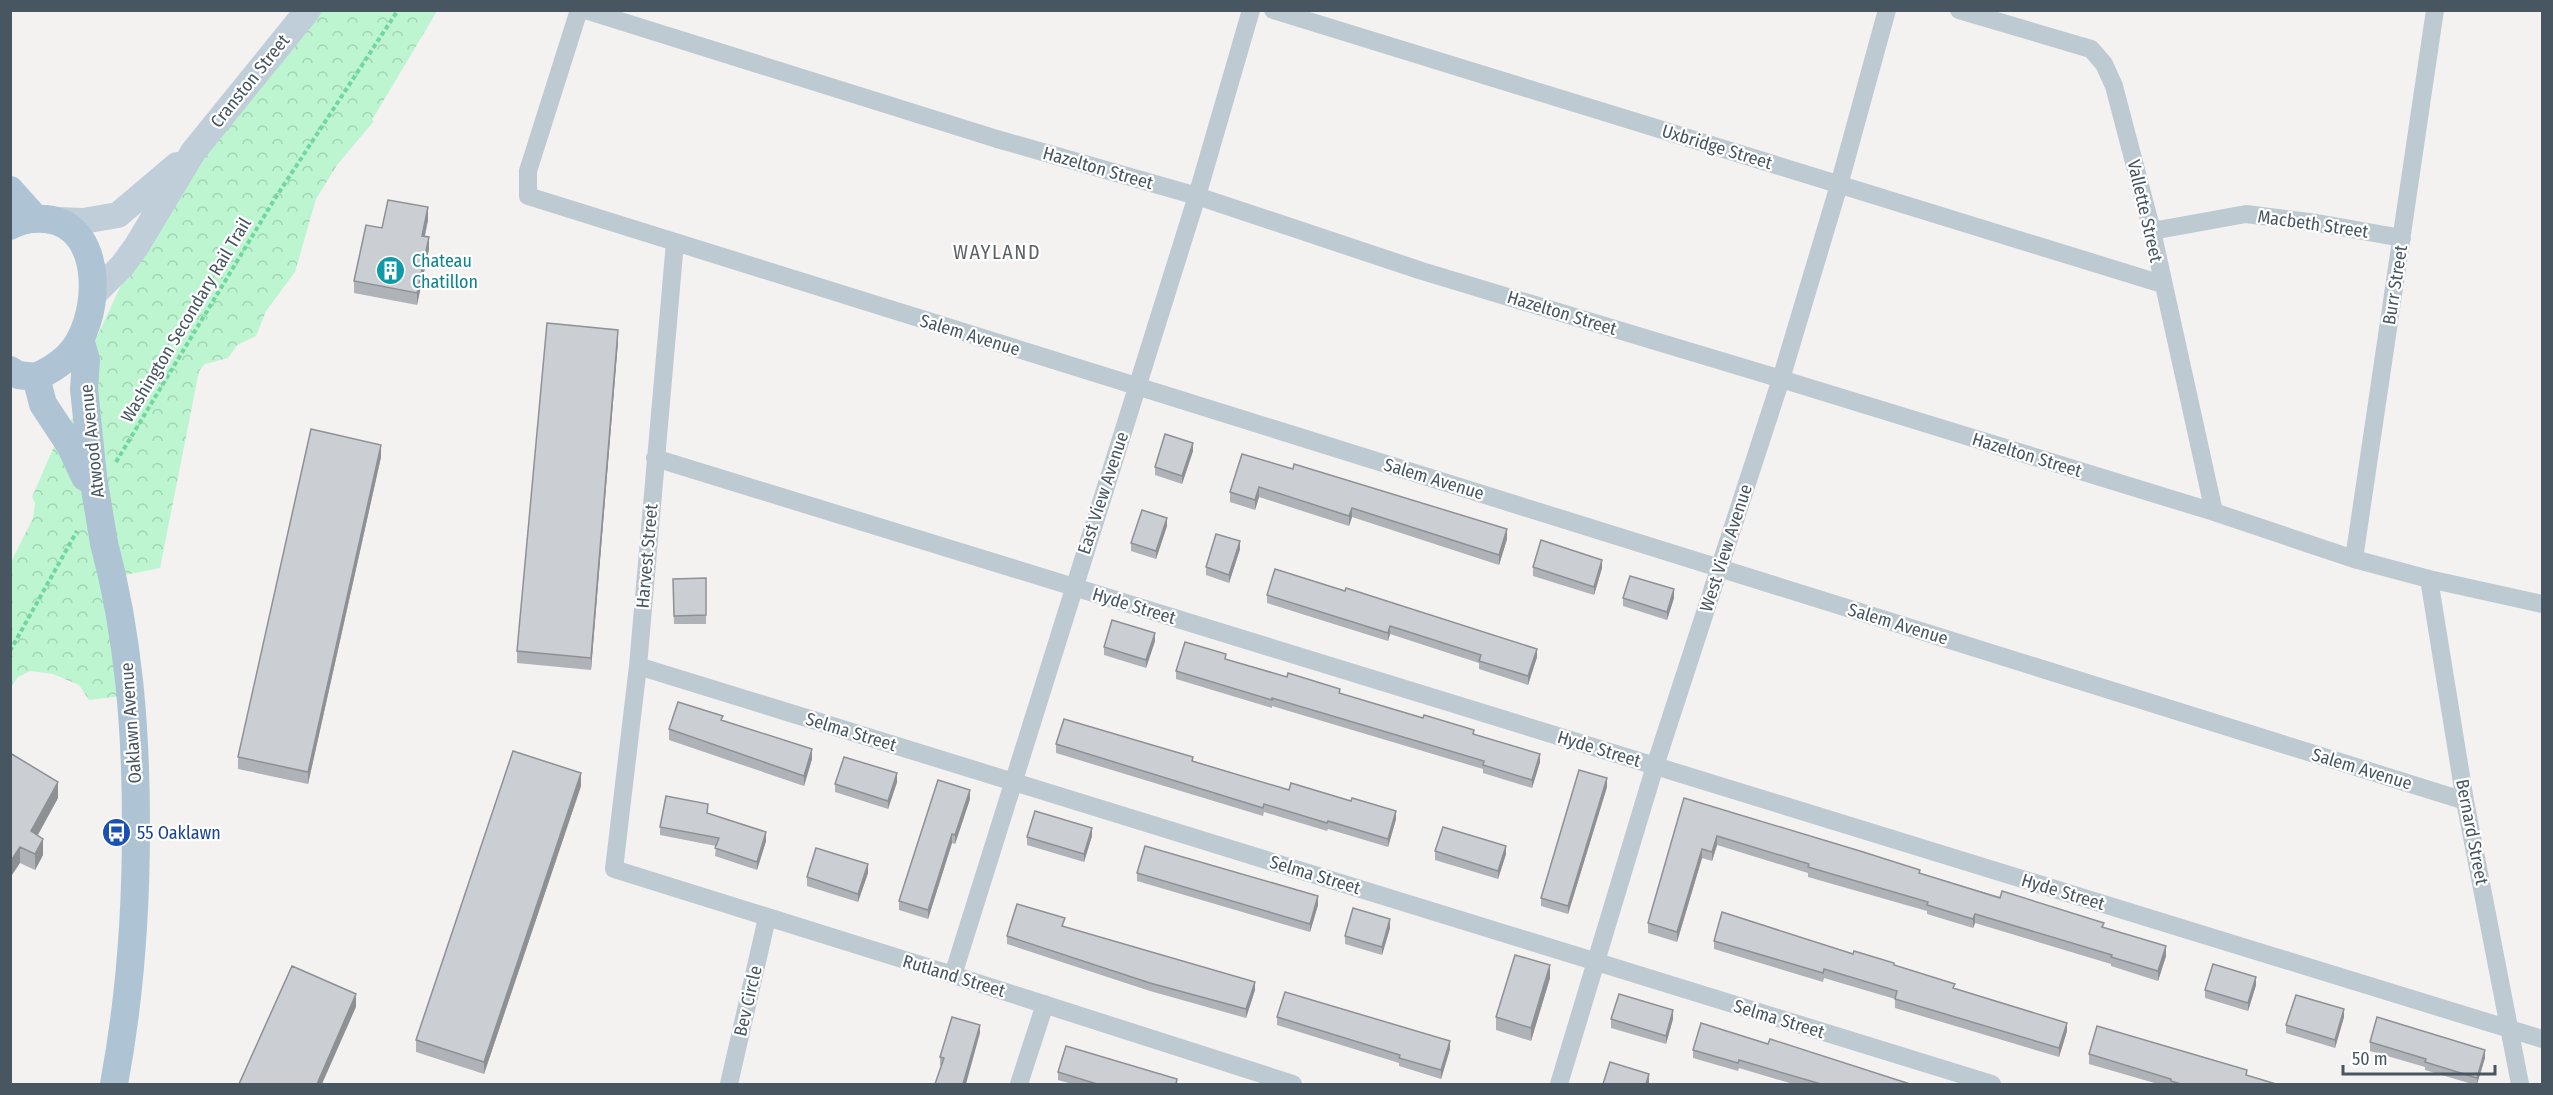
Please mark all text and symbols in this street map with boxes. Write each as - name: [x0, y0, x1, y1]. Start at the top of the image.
- street label: Cranston Street: [206, 30, 294, 132]
- street label: Uxbridge Street: [1659, 120, 1775, 174]
- street label: Hazelton Street: [1040, 142, 1156, 194]
- street label: Vallette Street: [2123, 158, 2167, 264]
- street label: Macbeth Street: [2256, 205, 2370, 243]
- street label: Washington Secondary Rail Trail: [116, 213, 256, 426]
- district label: WAYLAND: [953, 240, 1041, 264]
- street label: Burr Street: [2378, 244, 2412, 326]
- place label: Chateau Chatillon: [412, 250, 478, 293]
- building icon: Chateau Chatillon: [375, 255, 407, 287]
- street label: Hazelton Street: [1505, 286, 1620, 340]
- street label: Salem Avenue: [917, 309, 1023, 361]
- street label: Atwood Avenue: [75, 383, 109, 499]
- street label: Hazelton Street: [1970, 428, 2085, 482]
- street label: East View Avenue: [1073, 429, 1133, 557]
- street label: Salem Avenue: [1381, 453, 1487, 505]
- street label: West View Avenue: [1695, 481, 1757, 615]
- street label: Harvest Street: [631, 503, 663, 609]
- street label: Hyde Street: [1090, 583, 1178, 629]
- street label: Salem Avenue: [1845, 598, 1951, 650]
- street label: Oaklawn Avenue: [116, 662, 146, 784]
- street label: Selma Street: [803, 708, 899, 756]
- street label: Hyde Street: [1555, 726, 1643, 772]
- street label: Salem Avenue: [2309, 743, 2415, 795]
- street label: Bernard Street: [2451, 777, 2493, 887]
- bus stop icon: 55 Oaklawn: [100, 817, 132, 849]
- place label: 55 Oaklawn: [137, 822, 221, 844]
- street label: Selma Street: [1267, 851, 1363, 899]
- street label: Hyde Street: [2019, 869, 2107, 915]
- street label: Rutland Street: [900, 950, 1008, 1002]
- street label: Bev Circle: [729, 964, 767, 1038]
- street label: Selma Street: [1731, 995, 1827, 1043]
- scale bar: [2343, 1038, 2494, 1076]
- text: 50 m: [2352, 1048, 2388, 1070]

